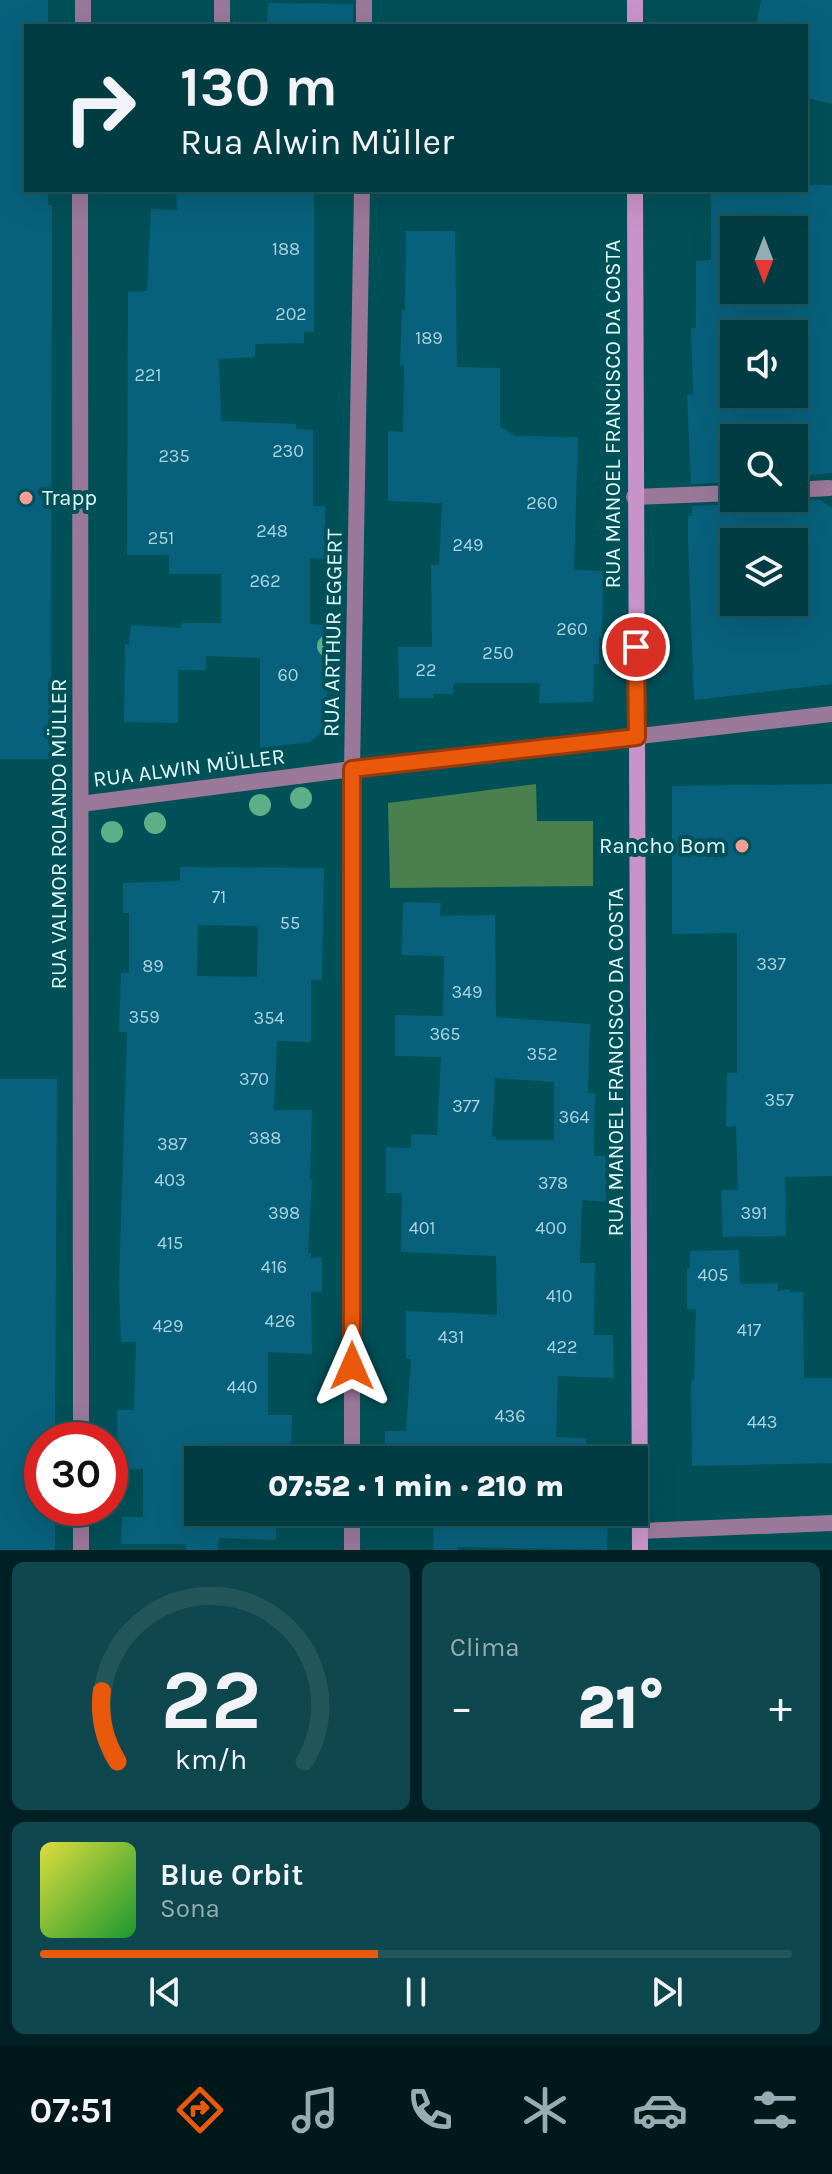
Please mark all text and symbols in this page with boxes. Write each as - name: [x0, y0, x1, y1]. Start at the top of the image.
- text: 130 m: [180, 54, 338, 119]
- icon: right: [48, 56, 152, 160]
- text: Rua Alwin Müller: [180, 121, 454, 163]
- north arrow: [720, 216, 808, 304]
- map controls: [720, 216, 808, 616]
- house number: 188: [272, 238, 300, 260]
- street label: RUA MANOEL FRANCISCO DA COSTA: [600, 239, 626, 588]
- house number: 202: [275, 303, 307, 325]
- button: sound: [720, 320, 808, 408]
- house number: 189: [415, 327, 443, 349]
- house number: 221: [135, 364, 161, 386]
- button: search: [720, 424, 808, 512]
- house number: 230: [272, 440, 304, 462]
- house number: 235: [158, 445, 190, 467]
- place label: Trapp: [42, 485, 97, 511]
- marker: Trapp: [17, 489, 35, 507]
- house number: 260: [526, 492, 558, 514]
- house number: 248: [256, 520, 288, 542]
- house number: 251: [148, 527, 174, 549]
- button: layers: [720, 528, 808, 616]
- street label: RUA ARTHUR EGGERT: [318, 529, 348, 737]
- house number: 249: [453, 534, 483, 556]
- house number: 262: [249, 570, 281, 592]
- pin: [602, 613, 670, 681]
- house number: 260: [556, 618, 588, 640]
- icon: arrive: [614, 625, 658, 669]
- house number: 250: [482, 642, 514, 664]
- house number: 22: [416, 659, 436, 681]
- house number: 60: [278, 664, 299, 686]
- street label: RUA VALMOR ROLANDO MÜLLER: [46, 679, 72, 989]
- street label: RUA ALWIN MÜLLER: [92, 743, 286, 793]
- place label: Rancho Bom: [599, 833, 726, 859]
- marker: Rancho Bom: [733, 837, 751, 855]
- house number: 71: [212, 886, 226, 908]
- street label: RUA MANOEL FRANCISCO DA COSTA: [603, 887, 629, 1236]
- house number: 55: [280, 912, 300, 934]
- house number: 337: [756, 953, 786, 975]
- house number: 89: [142, 955, 164, 977]
- house number: 349: [451, 981, 483, 1003]
- house number: 359: [128, 1006, 160, 1028]
- house number: 354: [254, 1007, 284, 1029]
- house number: 365: [429, 1023, 461, 1045]
- house number: 352: [526, 1043, 558, 1065]
- house number: 370: [239, 1068, 269, 1090]
- house number: 357: [764, 1089, 794, 1111]
- house number: 377: [452, 1095, 480, 1117]
- house number: 364: [559, 1106, 590, 1128]
- house number: 388: [249, 1127, 281, 1149]
- house number: 387: [157, 1133, 188, 1155]
- house number: 403: [154, 1169, 186, 1191]
- house number: 378: [538, 1172, 568, 1194]
- house number: 398: [268, 1202, 300, 1224]
- house number: 391: [740, 1202, 768, 1224]
- house number: 401: [409, 1217, 435, 1239]
- house number: 400: [535, 1217, 567, 1239]
- house number: 415: [157, 1232, 183, 1254]
- house number: 416: [261, 1256, 287, 1278]
- house number: 405: [698, 1264, 728, 1286]
- house number: 410: [546, 1285, 572, 1307]
- house number: 426: [265, 1310, 295, 1332]
- house number: 429: [153, 1315, 183, 1337]
- house number: 417: [737, 1319, 762, 1341]
- position arrow: [310, 1324, 394, 1408]
- house number: 431: [438, 1326, 464, 1348]
- house number: 422: [547, 1336, 577, 1358]
- house number: 440: [227, 1376, 257, 1398]
- house number: 436: [495, 1405, 526, 1427]
- house number: 443: [747, 1411, 777, 1433]
- speed limit sign: 30: [24, 1422, 128, 1526]
- text: 07:52 · 1 min · 210 m: [268, 1468, 564, 1504]
- text: Clima: [450, 1632, 520, 1663]
- text: 22: [161, 1652, 261, 1749]
- text: 21°: [577, 1673, 665, 1743]
- text: −: [450, 1682, 473, 1733]
- text: +: [769, 1682, 792, 1733]
- text: km/h: [175, 1743, 247, 1776]
- text: Blue Orbit: [160, 1857, 303, 1893]
- text: Sona: [160, 1893, 220, 1924]
- icon: previous: [143, 1970, 187, 2014]
- icon: pause: [394, 1970, 438, 2014]
- icon: next: [645, 1970, 689, 2014]
- icon: directions: [172, 2082, 228, 2138]
- icon: music: [287, 2082, 343, 2138]
- icon: phone: [402, 2082, 458, 2138]
- icon: climate: [517, 2082, 573, 2138]
- icon: car: [632, 2082, 688, 2138]
- icon: filters: [747, 2082, 803, 2138]
- text: 07:51: [29, 2089, 114, 2131]

